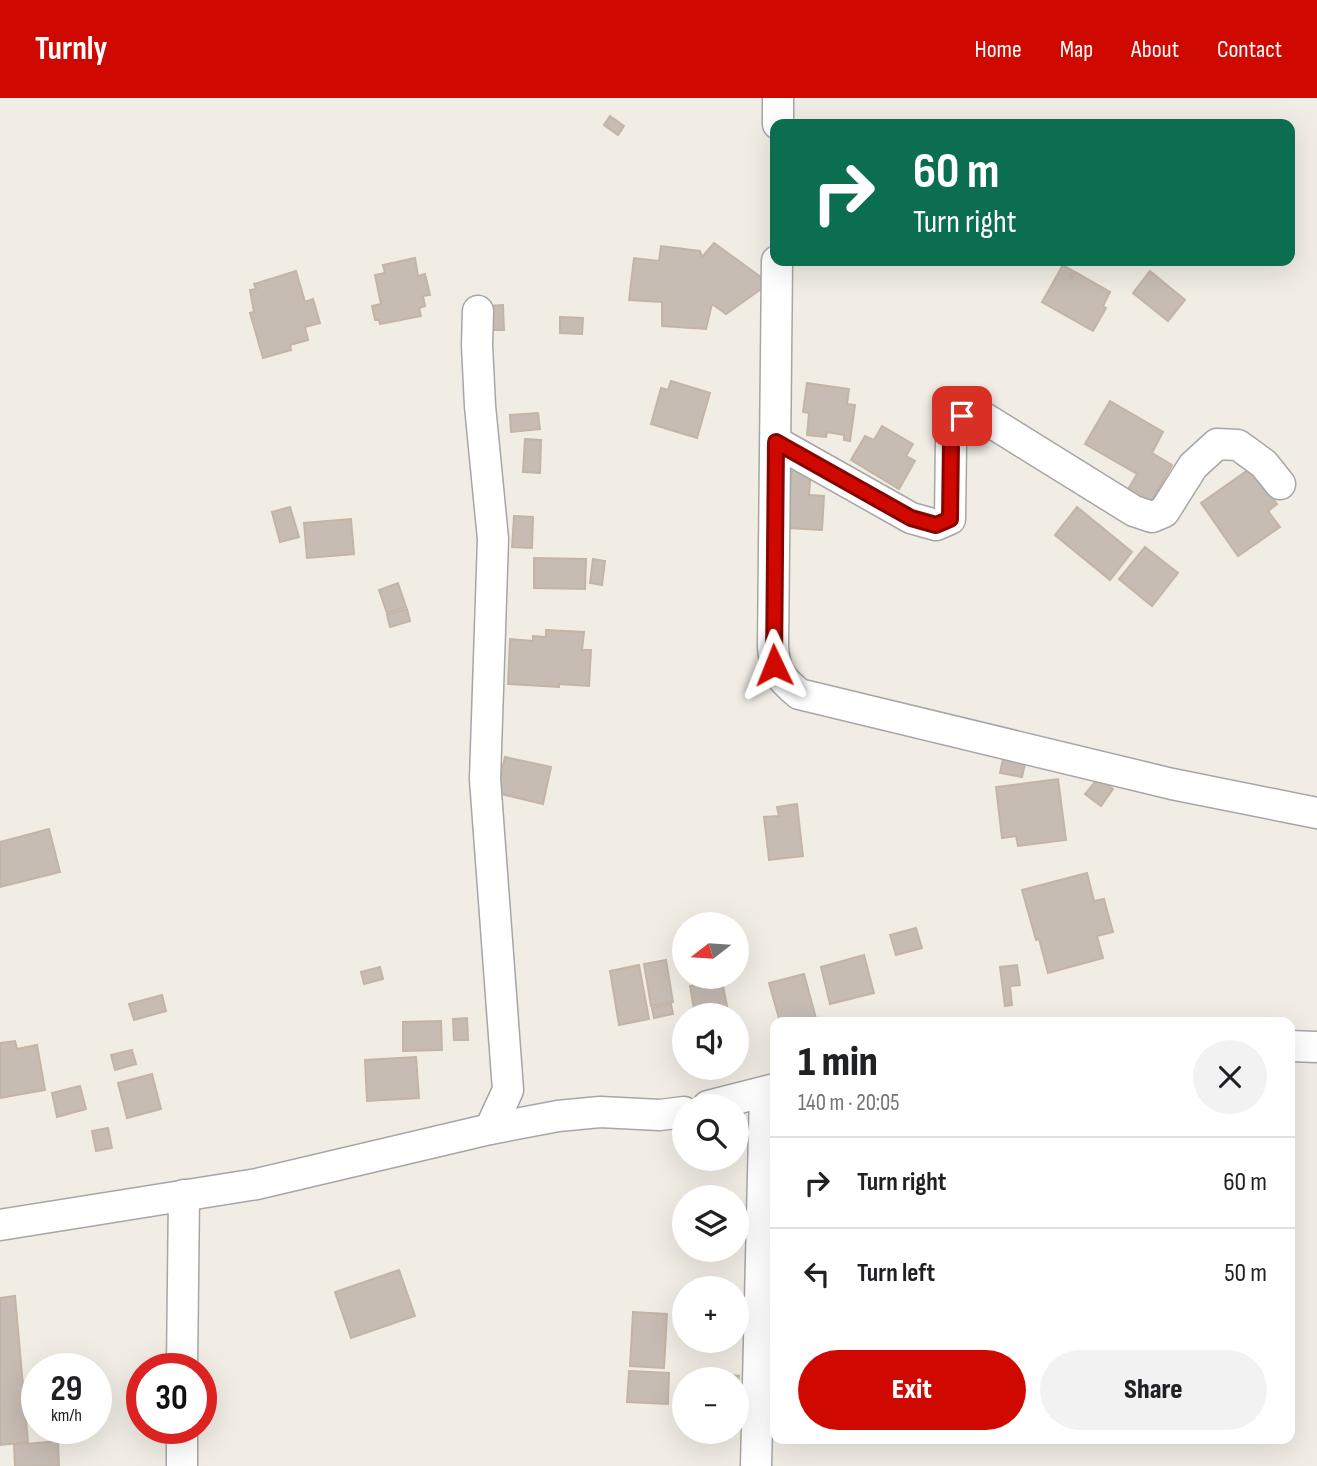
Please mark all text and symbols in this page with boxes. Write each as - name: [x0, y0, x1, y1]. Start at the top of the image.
- text: Turnly: [35, 29, 107, 69]
- text: Home: [974, 35, 1022, 64]
- text: Map: [1060, 35, 1093, 64]
- text: About: [1131, 35, 1179, 64]
- text: Contact: [1217, 35, 1282, 64]
- text: 60 m: [913, 143, 1000, 202]
- icon: right: [798, 147, 889, 238]
- text: Turn right: [913, 203, 1017, 242]
- pin: [932, 386, 992, 446]
- icon: arrive: [943, 397, 981, 435]
- position arrow: [737, 628, 811, 702]
- north arrow: [672, 912, 749, 989]
- map controls: [672, 912, 749, 1444]
- button: sound: [672, 1003, 749, 1080]
- text: 1 min: [798, 1037, 878, 1088]
- button: close: [1193, 1040, 1267, 1114]
- text: 140 m · 20:05: [798, 1089, 900, 1117]
- button: search: [672, 1094, 749, 1171]
- icon: right: [798, 1164, 836, 1202]
- text: Turn right: [857, 1167, 946, 1198]
- text: 60 m: [1223, 1167, 1267, 1198]
- button: layers: [672, 1185, 749, 1262]
- icon: left: [798, 1255, 836, 1293]
- text: Turn left: [857, 1258, 935, 1289]
- text: 50 m: [1224, 1258, 1267, 1289]
- button: +: [672, 1276, 749, 1353]
- button: Exit: [798, 1350, 1026, 1430]
- button: Share: [1040, 1350, 1267, 1430]
- speed limit sign: 30: [126, 1353, 217, 1444]
- button: −: [672, 1367, 749, 1444]
- text: 29: [51, 1368, 82, 1411]
- text: km/h: [51, 1405, 82, 1426]

